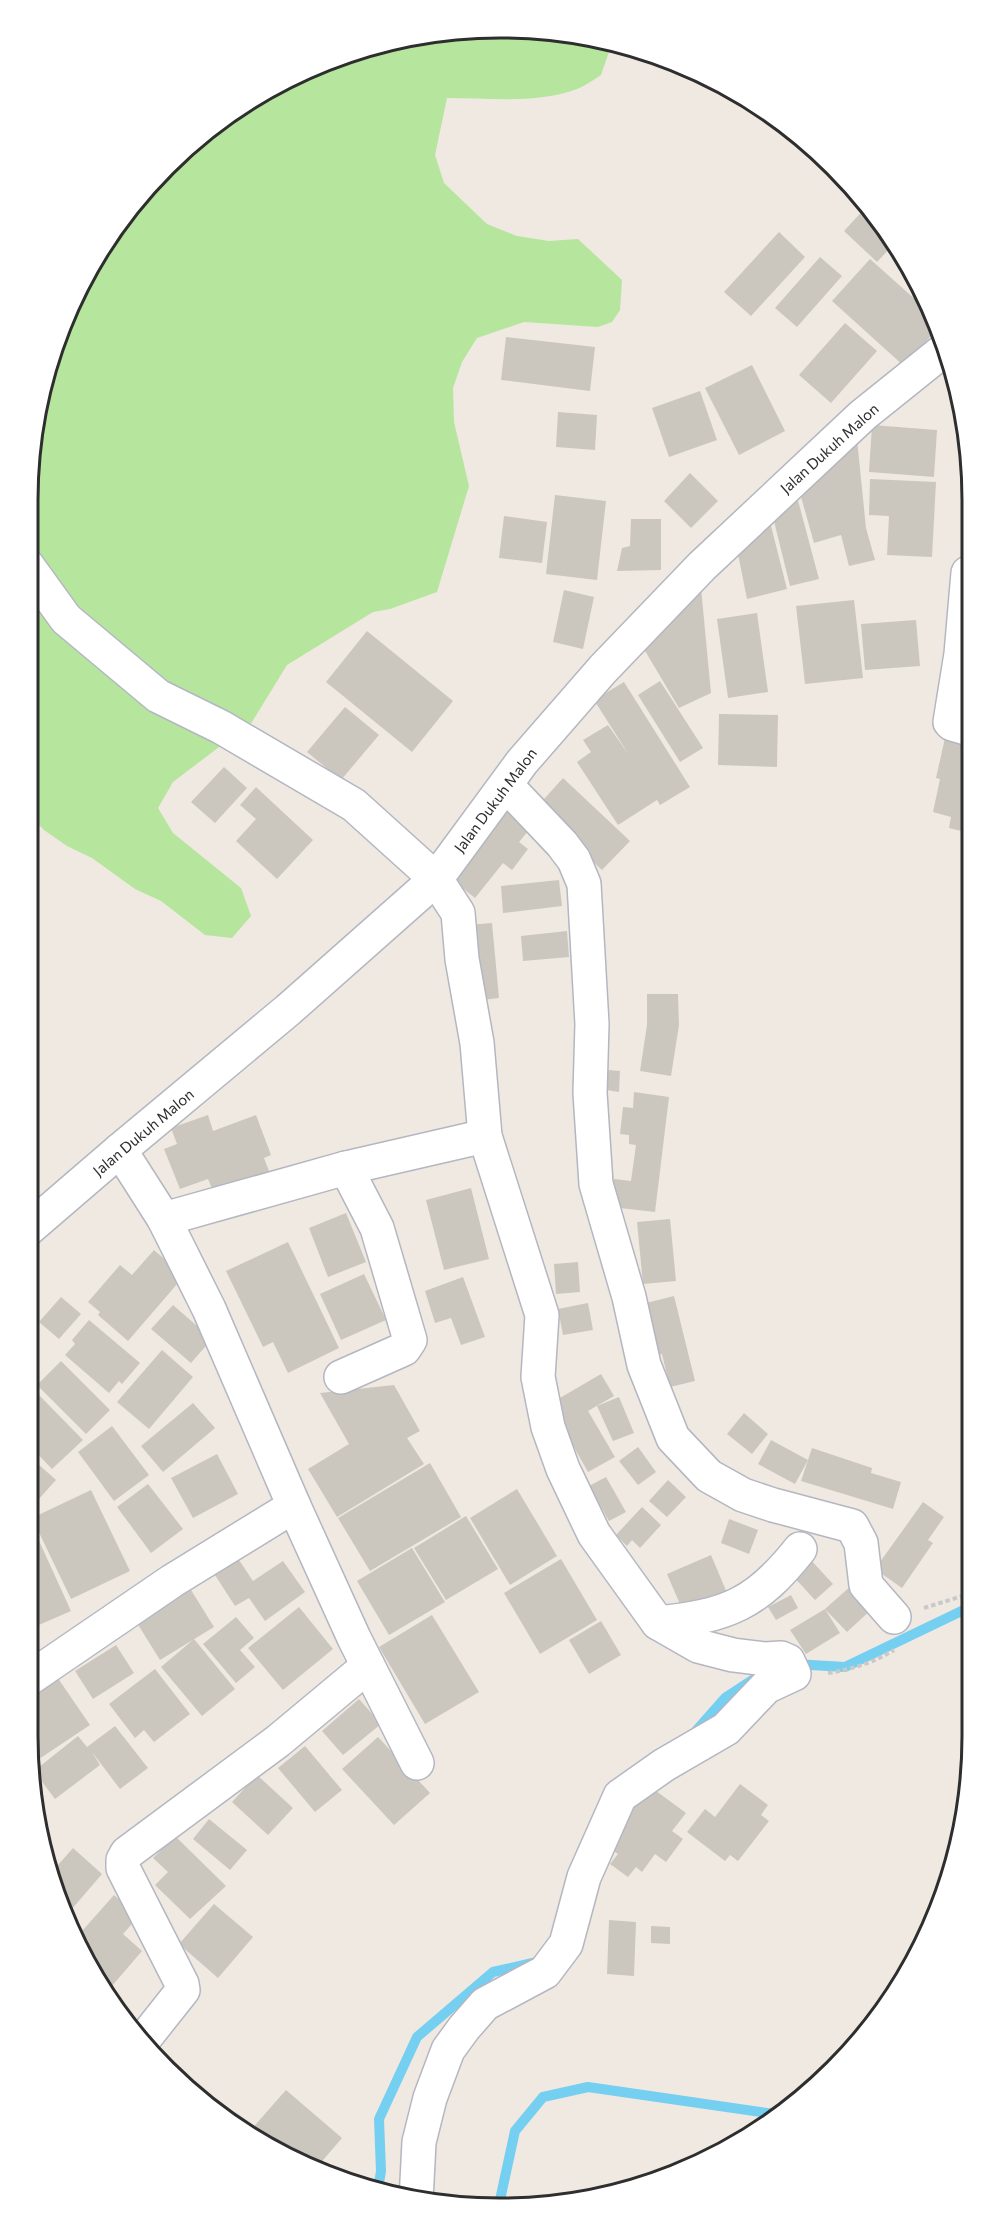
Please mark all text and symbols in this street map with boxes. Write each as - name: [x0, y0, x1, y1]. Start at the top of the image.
- street label: Jalan Dukuh Malon: [776, 399, 882, 497]
- street label: Jalan Dukuh Malon: [450, 744, 540, 856]
- street label: Jalan Dukuh Malon: [89, 1085, 197, 1179]

